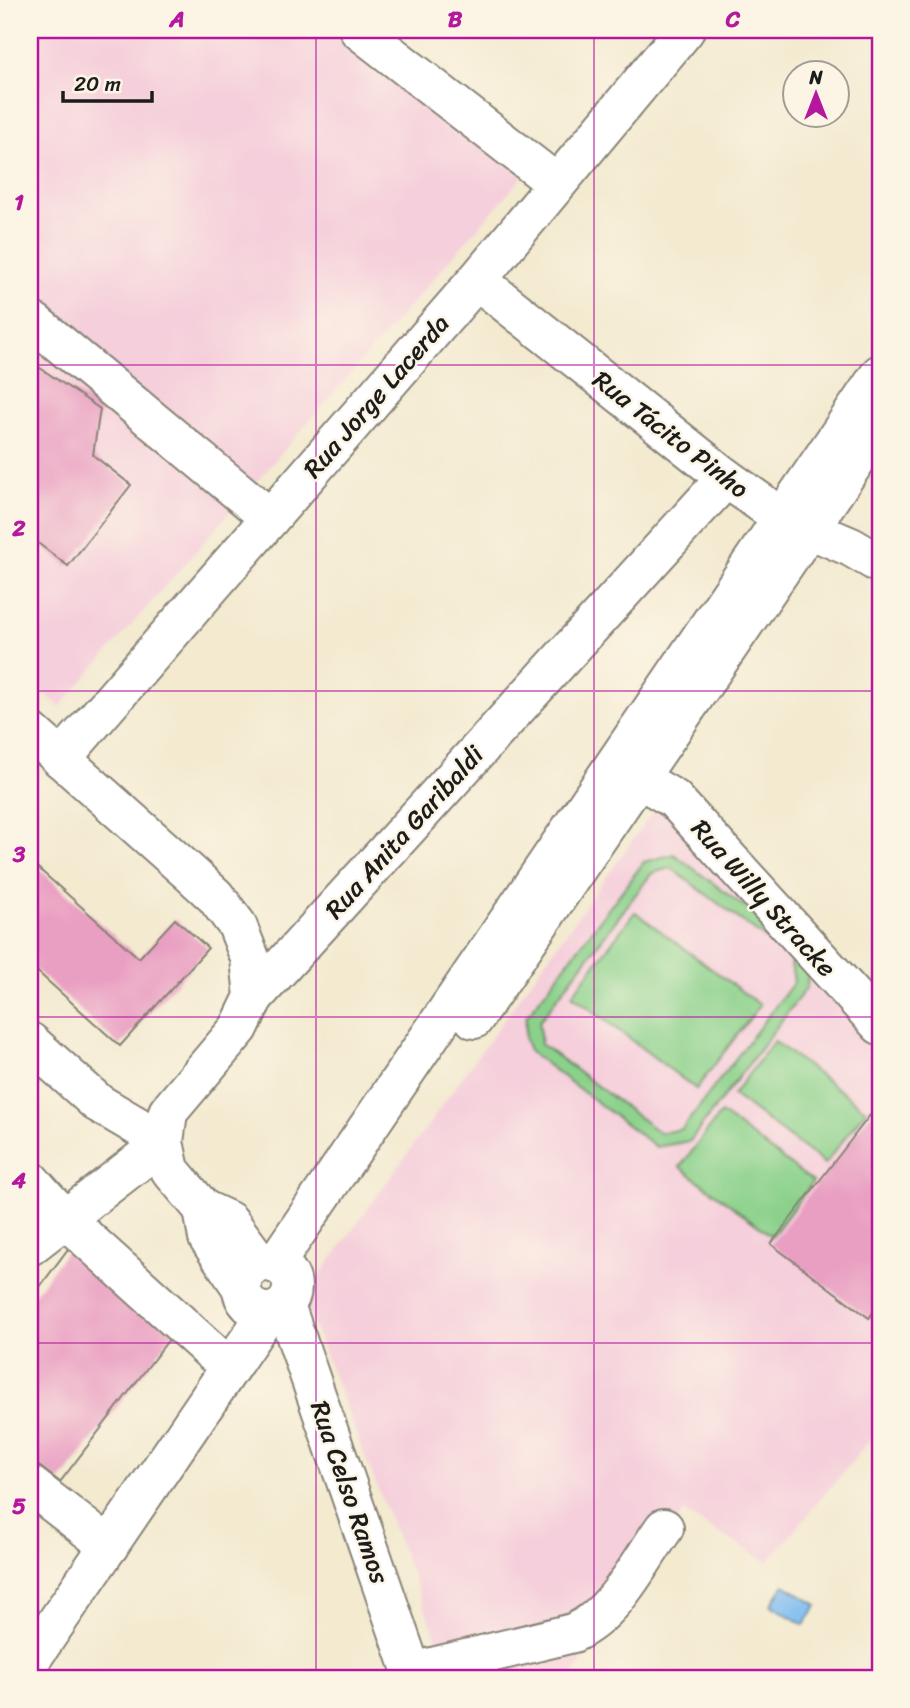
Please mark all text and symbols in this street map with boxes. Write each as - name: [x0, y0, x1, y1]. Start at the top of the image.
- text: A: [168, 0, 185, 40]
- text: B: [448, 0, 463, 40]
- text: C: [725, 0, 741, 40]
- scale bar: [63, 60, 152, 104]
- north arrow: [780, 60, 850, 130]
- text: N: [808, 61, 823, 94]
- text: 20 m: [74, 65, 121, 103]
- text: 1: [14, 182, 24, 223]
- street label: Rua Jorge Lacerda: [291, 303, 461, 489]
- street label: Rua Tácito Pinho: [582, 358, 760, 510]
- text: 2: [11, 508, 26, 549]
- street label: Rua Anita Garibaldi: [313, 734, 496, 930]
- street label: Rua Willy Stracke: [680, 808, 848, 988]
- text: 3: [12, 834, 26, 875]
- text: 4: [11, 1160, 27, 1201]
- street label: Rua Celso Ramos: [297, 1394, 403, 1591]
- text: 5: [12, 1486, 26, 1527]

